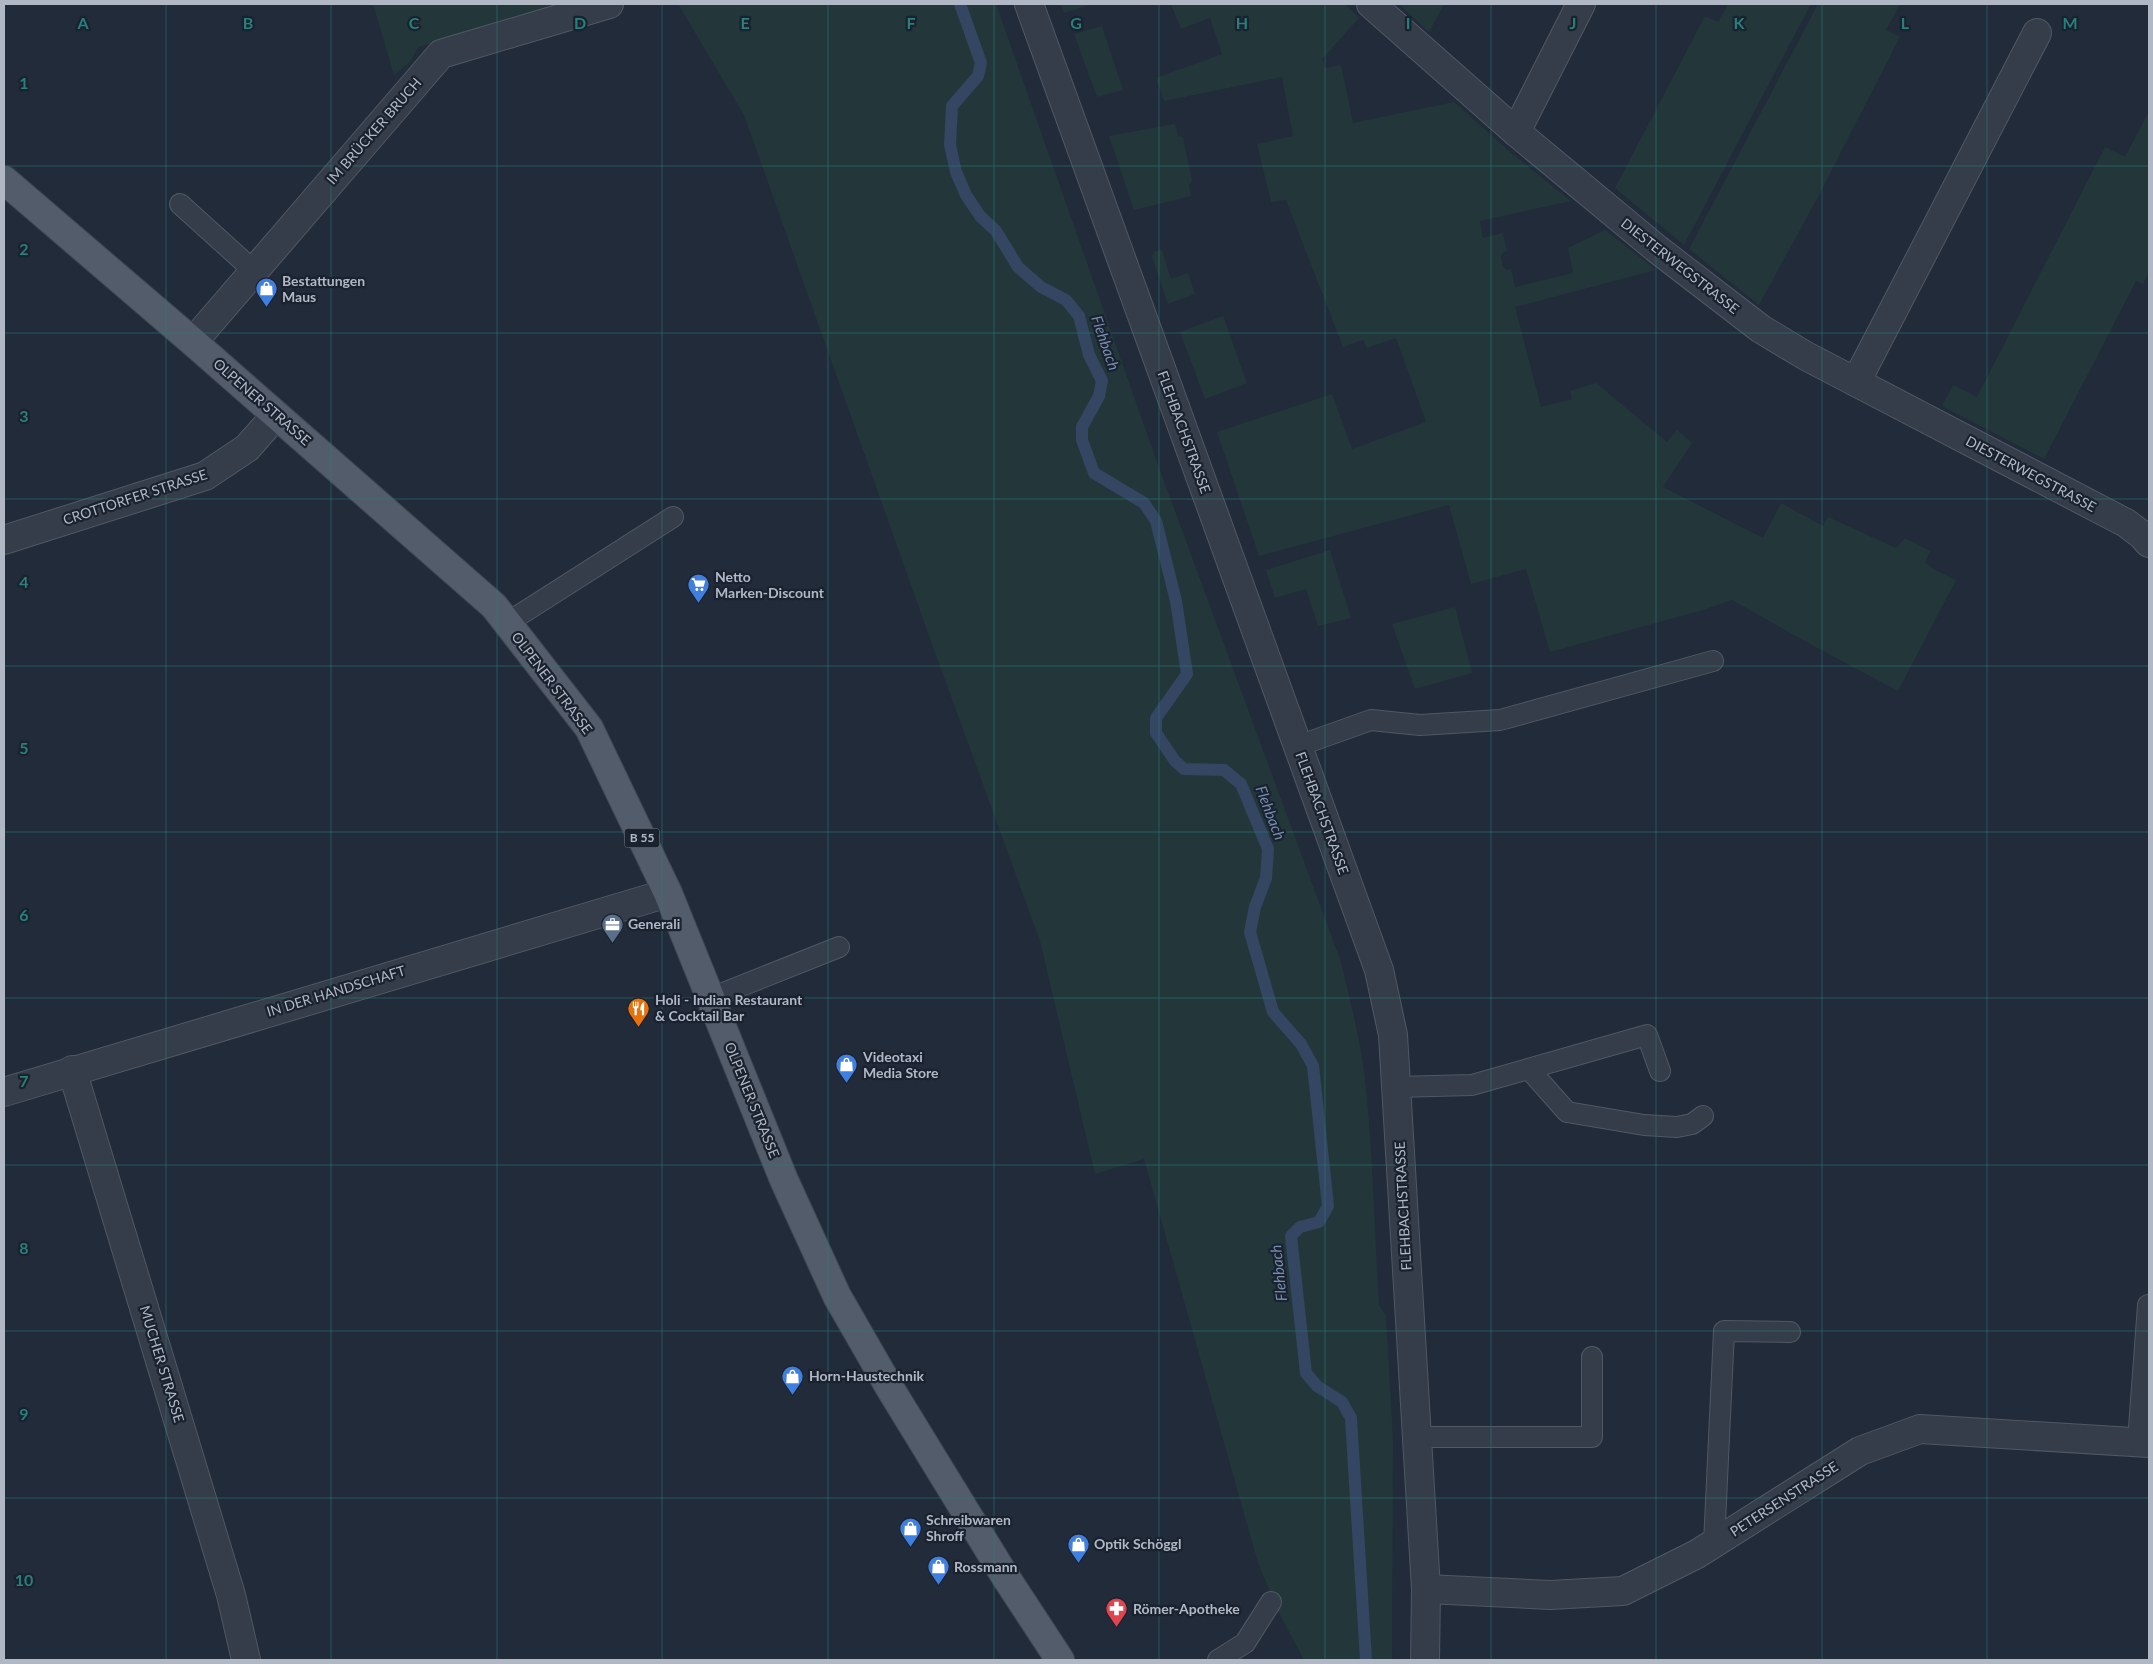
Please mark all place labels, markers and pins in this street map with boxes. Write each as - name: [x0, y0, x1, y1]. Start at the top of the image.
- place label: Bestattungen Maus: [282, 272, 365, 305]
- shop icon: Bestattungen Maus: [254, 277, 278, 308]
- place label: Netto Marken-Discount: [715, 568, 825, 601]
- supermarket icon: Netto Marken-Discount: [687, 573, 711, 604]
- office icon: Generali: [600, 912, 624, 943]
- place label: Generali: [628, 915, 680, 932]
- place label: Holi - Indian Restaurant & Cocktail Bar: [655, 991, 803, 1024]
- restaurant icon: Holi - Indian Restaurant & Cocktail Bar: [627, 996, 651, 1027]
- place label: Videotaxi Media Store: [862, 1048, 939, 1081]
- shop icon: Videotaxi Media Store: [835, 1053, 859, 1084]
- shop icon: Horn-Haustechnik: [781, 1364, 805, 1395]
- place label: Horn-Haustechnik: [809, 1367, 924, 1384]
- place label: Schreibwaren Shroff: [926, 1511, 1011, 1544]
- shop icon: Schreibwaren Shroff: [898, 1516, 922, 1547]
- shop icon: Optik Schöggl: [1066, 1532, 1090, 1563]
- place label: Optik Schöggl: [1094, 1535, 1181, 1552]
- shop icon: Rossmann: [926, 1555, 950, 1586]
- place label: Rossmann: [954, 1558, 1018, 1575]
- pharmacy icon: Römer-Apotheke: [1105, 1597, 1129, 1628]
- place label: Römer-Apotheke: [1133, 1600, 1240, 1617]

